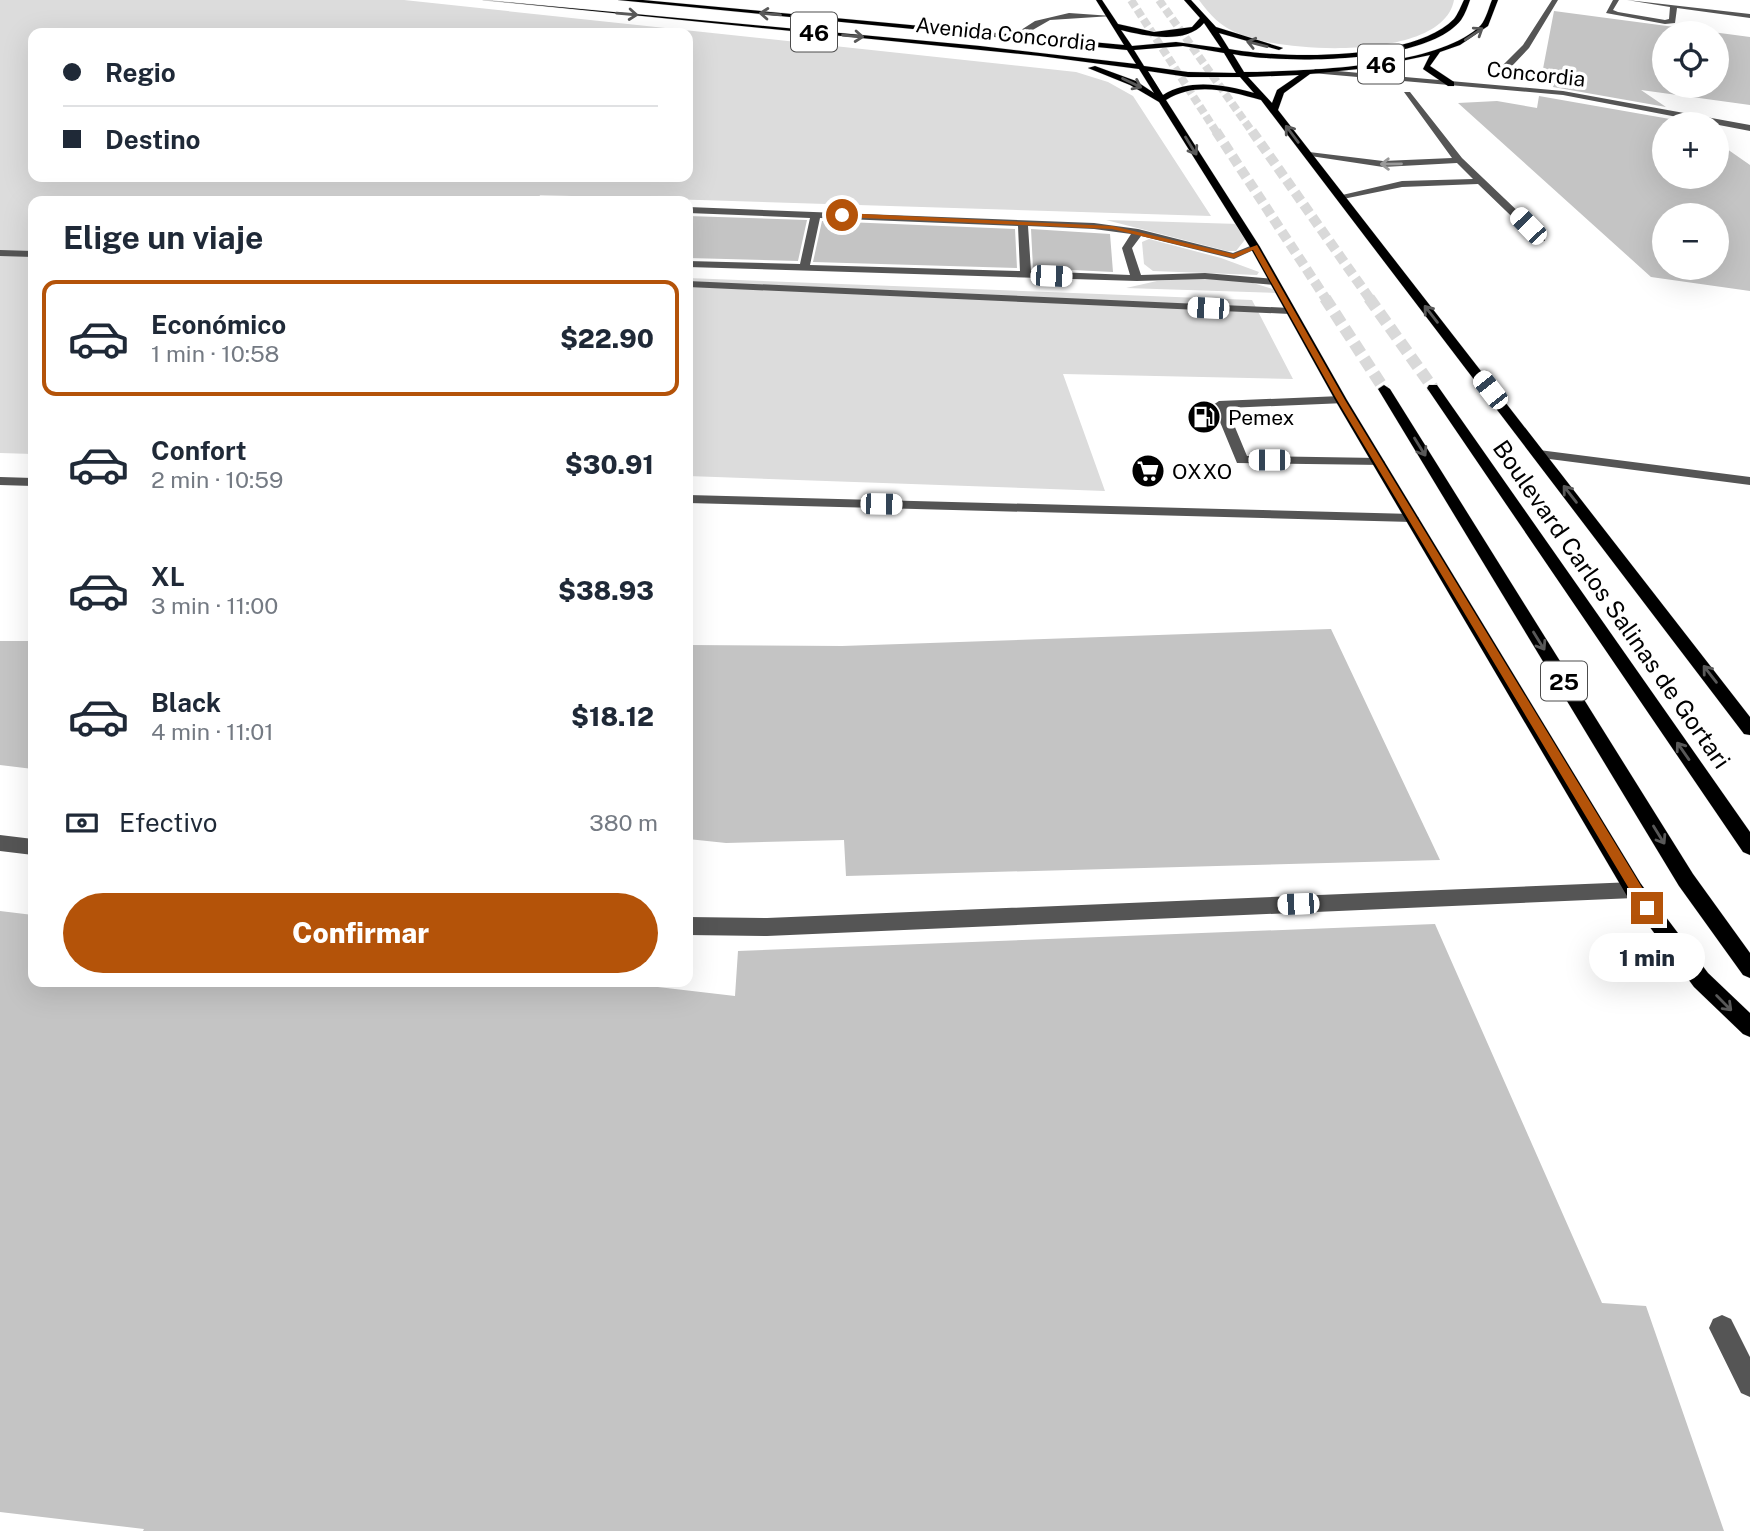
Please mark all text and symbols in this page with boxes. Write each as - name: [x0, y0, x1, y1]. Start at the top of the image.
- one-way arrow: [759, 7, 781, 20]
- one-way arrow: [615, 8, 638, 21]
- road number: 46: [791, 12, 837, 52]
- street label: Avenida Concordia: [914, 12, 1098, 56]
- map controls: [1652, 21, 1729, 280]
- button: locate: [1652, 21, 1729, 98]
- one-way arrow: [1464, 26, 1483, 41]
- one-way arrow: [842, 29, 864, 42]
- one-way arrow: [1246, 36, 1269, 50]
- road number: 46: [1358, 44, 1404, 83]
- street label: Concordia: [1485, 56, 1587, 92]
- text: Regio: [105, 57, 176, 88]
- one-way arrow: [1121, 77, 1142, 91]
- button: +: [1652, 112, 1729, 189]
- text: Destino: [105, 124, 201, 155]
- one-way arrow: [1285, 125, 1300, 143]
- one-way arrow: [1184, 135, 1198, 155]
- one-way arrow: [1380, 157, 1403, 171]
- route start: [826, 199, 858, 231]
- button: −: [1652, 203, 1729, 280]
- car: [1506, 204, 1551, 248]
- text: Elige un viaje: [63, 219, 263, 256]
- car: [1030, 265, 1073, 287]
- car: [1187, 296, 1230, 320]
- one-way arrow: [1424, 305, 1439, 324]
- icon: car: [67, 307, 130, 370]
- text: Económico: [151, 309, 286, 340]
- text: $22.90: [560, 323, 654, 354]
- text: 1 min · 10:58: [151, 340, 280, 367]
- car: [1469, 367, 1512, 413]
- fuel station icon: Pemex: [1185, 398, 1223, 436]
- place label: Pemex: [1228, 405, 1294, 430]
- icon: car: [67, 433, 130, 496]
- text: Confort: [151, 435, 247, 466]
- street label: Boulevard Carlos Salinas de Gortari: [1488, 435, 1736, 773]
- one-way arrow: [1413, 437, 1427, 457]
- text: $30.91: [565, 449, 654, 480]
- car: [1249, 450, 1291, 471]
- supermarket icon: OXXO: [1129, 452, 1167, 490]
- place label: OXXO: [1172, 459, 1232, 484]
- text: 2 min · 10:59: [151, 466, 283, 493]
- one-way arrow: [1563, 485, 1578, 504]
- car: [860, 493, 903, 515]
- icon: car: [67, 559, 130, 622]
- text: XL: [151, 561, 185, 592]
- text: $38.93: [558, 575, 654, 606]
- text: 3 min · 11:00: [151, 592, 278, 619]
- one-way arrow: [1533, 631, 1547, 651]
- road number: 25: [1541, 662, 1587, 701]
- one-way arrow: [1702, 665, 1717, 683]
- icon: car: [67, 685, 130, 748]
- text: Black: [151, 687, 221, 718]
- text: $18.12: [571, 701, 654, 732]
- text: 4 min · 11:01: [151, 718, 274, 745]
- one-way arrow: [1676, 742, 1690, 761]
- icon: cash: [63, 804, 101, 842]
- text: Efectivo: [119, 807, 217, 838]
- text: 380 m: [589, 809, 658, 836]
- one-way arrow: [1652, 824, 1666, 844]
- route end: [1631, 892, 1663, 924]
- button: Confirmar: [63, 893, 658, 973]
- car: [1277, 893, 1320, 915]
- callout: 1 min: [1589, 932, 1705, 982]
- text: 1 min: [1619, 944, 1675, 971]
- one-way arrow: [1715, 995, 1732, 1012]

